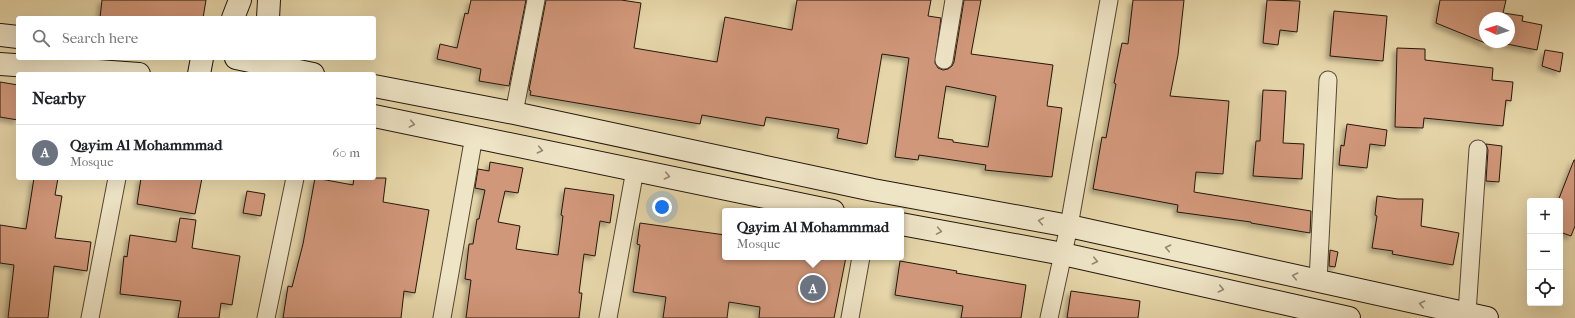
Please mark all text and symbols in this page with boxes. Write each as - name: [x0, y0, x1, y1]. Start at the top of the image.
- north arrow: [1479, 12, 1515, 48]
- search box: [16, 16, 376, 60]
- icon: search: [30, 27, 52, 49]
- text: Search here: [62, 29, 138, 47]
- text: Nearby: [32, 88, 86, 108]
- one-way arrow: [409, 119, 415, 127]
- text: Qayim Al Mohammmad: [70, 136, 222, 154]
- text: A: [41, 145, 49, 160]
- text: 60 m: [332, 145, 360, 160]
- one-way arrow: [536, 145, 543, 153]
- text: Mosque: [70, 154, 114, 169]
- one-way arrow: [664, 172, 670, 180]
- your location: [652, 197, 672, 217]
- map controls: [1527, 198, 1563, 306]
- button: +: [1527, 198, 1563, 234]
- popup: [722, 208, 904, 260]
- one-way arrow: [1038, 217, 1044, 225]
- text: Qayim Al Mohammmad: [737, 218, 889, 236]
- one-way arrow: [936, 227, 942, 235]
- button: −: [1527, 234, 1563, 270]
- text: Mosque: [737, 236, 780, 251]
- one-way arrow: [1165, 244, 1171, 252]
- one-way arrow: [1091, 256, 1098, 264]
- button: locate: [1527, 270, 1563, 306]
- one-way arrow: [1292, 272, 1298, 280]
- pin: A: [800, 273, 826, 303]
- one-way arrow: [1218, 285, 1225, 293]
- one-way arrow: [1419, 300, 1425, 308]

